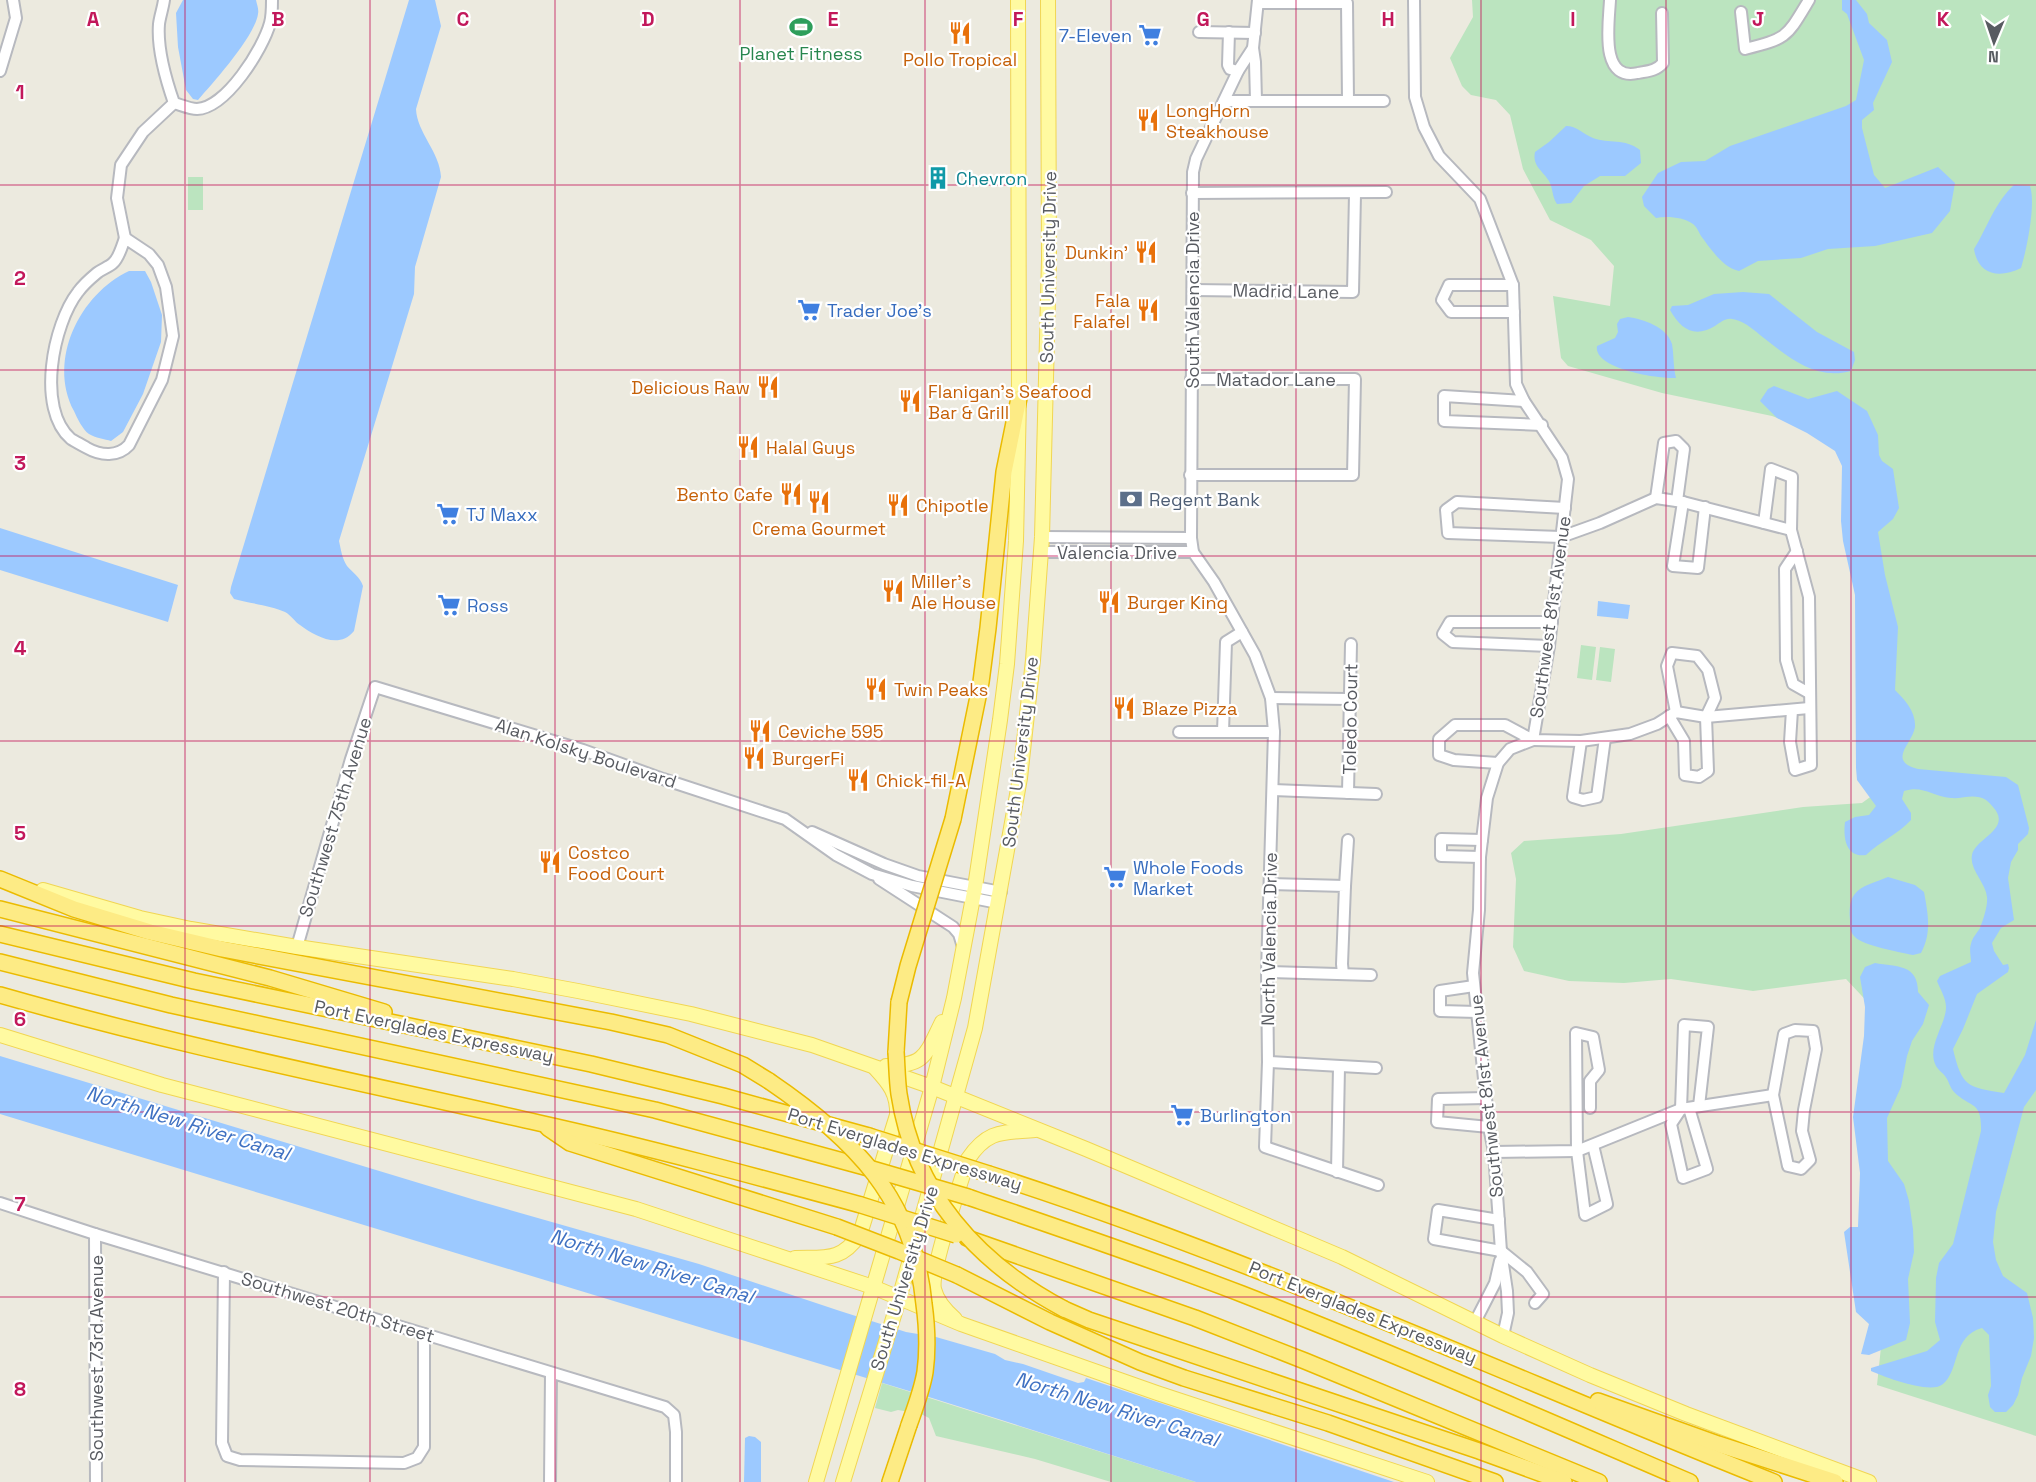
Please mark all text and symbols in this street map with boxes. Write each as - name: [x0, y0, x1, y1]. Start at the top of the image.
- text: A: [87, 6, 100, 32]
- text: B: [271, 6, 285, 32]
- text: C: [457, 6, 470, 32]
- text: D: [641, 6, 655, 32]
- text: E: [827, 6, 839, 32]
- text: F: [1013, 6, 1024, 32]
- text: G: [1196, 6, 1210, 32]
- text: H: [1381, 6, 1395, 32]
- text: I: [1570, 6, 1576, 32]
- text: J: [1752, 6, 1764, 32]
- text: K: [1937, 6, 1950, 32]
- north arrow: [1964, 12, 2024, 72]
- sports icon: Planet Fitness: [788, 14, 814, 40]
- restaurant icon: Pollo Tropical: [947, 20, 973, 46]
- supermarket icon: 7-Eleven: [1137, 22, 1163, 48]
- place label: 7-Eleven: [1059, 24, 1132, 47]
- place label: Planet Fitness: [740, 42, 862, 65]
- text: N: [1988, 46, 1999, 67]
- place label: Pollo Tropical: [903, 48, 1017, 71]
- text: 1: [15, 79, 25, 105]
- place label: LongHorn Steakhouse: [1166, 99, 1269, 143]
- restaurant icon: LongHorn Steakhouse: [1135, 107, 1161, 133]
- building icon: Chevron: [925, 165, 951, 191]
- place label: Chevron: [956, 167, 1027, 190]
- street label: South University Drive: [1035, 171, 1061, 363]
- street label: South Valencia Drive: [1181, 211, 1204, 389]
- restaurant icon: Dunkin': [1133, 239, 1159, 265]
- place label: Dunkin': [1065, 241, 1128, 264]
- text: 2: [14, 265, 26, 291]
- street label: Madrid Lane: [1233, 279, 1339, 303]
- place label: Fala Falafel: [1073, 289, 1130, 333]
- supermarket icon: Trader Joe's: [796, 297, 822, 323]
- restaurant icon: Fala Falafel: [1135, 297, 1161, 323]
- place label: Trader Joe's: [827, 299, 932, 322]
- street label: Matador Lane: [1216, 368, 1336, 391]
- restaurant icon: Delicious Raw: [755, 374, 781, 400]
- place label: Delicious Raw: [631, 376, 750, 399]
- place label: Flanigan's Seafood Bar & Grill: [928, 380, 1092, 424]
- restaurant icon: Flanigan's Seafood Bar & Grill: [897, 388, 923, 414]
- restaurant icon: Halal Guys: [735, 434, 761, 460]
- place label: Halal Guys: [766, 436, 855, 459]
- text: 3: [14, 450, 26, 476]
- restaurant icon: Bento Cafe: [778, 481, 804, 507]
- place label: Bento Cafe: [676, 483, 773, 506]
- bank icon: Regent Bank: [1118, 486, 1144, 512]
- place label: Regent Bank: [1149, 488, 1260, 511]
- restaurant icon: Crema Gourmet: [806, 489, 832, 515]
- restaurant icon: Chipotle: [885, 492, 911, 518]
- place label: Chipotle: [916, 494, 989, 517]
- supermarket icon: TJ Maxx: [435, 501, 461, 527]
- place label: TJ Maxx: [466, 503, 538, 526]
- street label: Southwest 81st Avenue: [1524, 515, 1576, 719]
- place label: Crema Gourmet: [752, 517, 886, 540]
- street label: Valencia Drive: [1057, 541, 1177, 564]
- place label: Miller's Ale House: [911, 570, 996, 614]
- restaurant icon: Miller's Ale House: [880, 578, 906, 604]
- restaurant icon: Burger King: [1096, 589, 1122, 615]
- place label: Burger King: [1127, 591, 1228, 614]
- supermarket icon: Ross: [436, 592, 462, 618]
- place label: Ross: [467, 594, 508, 617]
- text: 4: [14, 635, 27, 661]
- street label: South University Drive: [997, 655, 1043, 849]
- street label: Toledo Court: [1338, 663, 1362, 775]
- restaurant icon: Twin Peaks: [863, 676, 889, 702]
- place label: Twin Peaks: [894, 678, 988, 701]
- restaurant icon: Blaze Pizza: [1111, 695, 1137, 721]
- place label: Blaze Pizza: [1142, 697, 1237, 720]
- street label: Alan Kolsky Boulevard: [492, 713, 680, 793]
- street label: Southwest 75th Avenue: [294, 714, 376, 920]
- restaurant icon: Ceviche 595: [747, 718, 773, 744]
- place label: Ceviche 595: [778, 720, 884, 743]
- restaurant icon: BurgerFi: [741, 745, 767, 771]
- place label: BurgerFi: [772, 747, 845, 770]
- restaurant icon: Chick-fil-A: [845, 767, 871, 793]
- place label: Chick-fil-A: [876, 769, 966, 792]
- text: 5: [14, 820, 26, 846]
- place label: Costco Food Court: [568, 841, 665, 885]
- restaurant icon: Costco Food Court: [537, 849, 563, 875]
- street label: North Valencia Drive: [1256, 852, 1282, 1026]
- place label: Whole Foods Market: [1133, 856, 1244, 900]
- supermarket icon: Whole Foods Market: [1102, 864, 1128, 890]
- street label: Southwest 81st Avenue: [1464, 993, 1508, 1199]
- street label: Port Everglades Expressway: [312, 994, 556, 1068]
- text: 6: [14, 1006, 26, 1032]
- water label: North New River Canal: [83, 1080, 295, 1167]
- street label: Port Everglades Expressway: [785, 1102, 1025, 1196]
- supermarket icon: Burlington: [1169, 1102, 1195, 1128]
- place label: Burlington: [1200, 1104, 1291, 1127]
- street label: South University Drive: [865, 1183, 943, 1373]
- text: 7: [14, 1191, 26, 1217]
- water label: North New River Canal: [547, 1223, 759, 1310]
- street label: Southwest 73rd Avenue: [85, 1255, 108, 1461]
- street label: Port Everglades Expressway: [1246, 1256, 1480, 1368]
- street label: Southwest 20th Street: [239, 1267, 437, 1347]
- water label: North New River Canal: [1012, 1366, 1224, 1453]
- text: 8: [14, 1376, 26, 1402]

